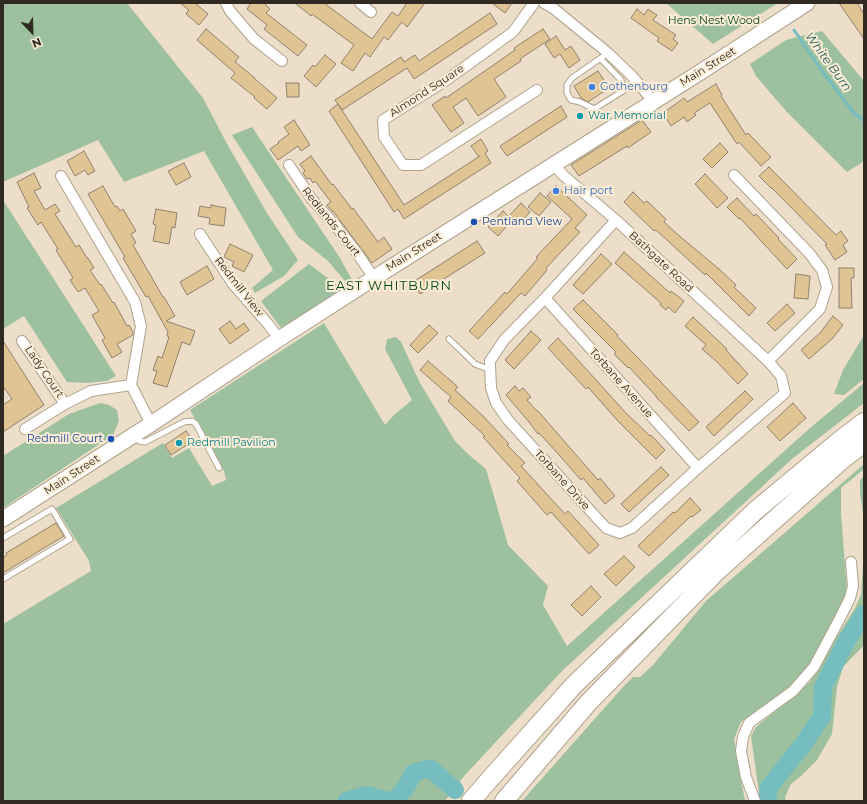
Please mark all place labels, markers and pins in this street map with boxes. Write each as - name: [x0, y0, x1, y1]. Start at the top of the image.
- place label: Gothenburg: [600, 80, 668, 94]
- marker: Gothenburg: [587, 82, 597, 92]
- place label: War Memorial: [588, 109, 666, 123]
- marker: War Memorial: [575, 111, 585, 121]
- place label: Hair port: [564, 184, 613, 198]
- marker: Hair port: [551, 186, 561, 196]
- place label: Pentland View: [482, 215, 562, 229]
- marker: Pentland View: [469, 217, 479, 227]
- place label: Redmill Court: [27, 432, 103, 446]
- marker: Redmill Court: [106, 434, 116, 444]
- place label: Redmill Pavilion: [187, 436, 276, 450]
- marker: Redmill Pavilion: [174, 438, 184, 448]

